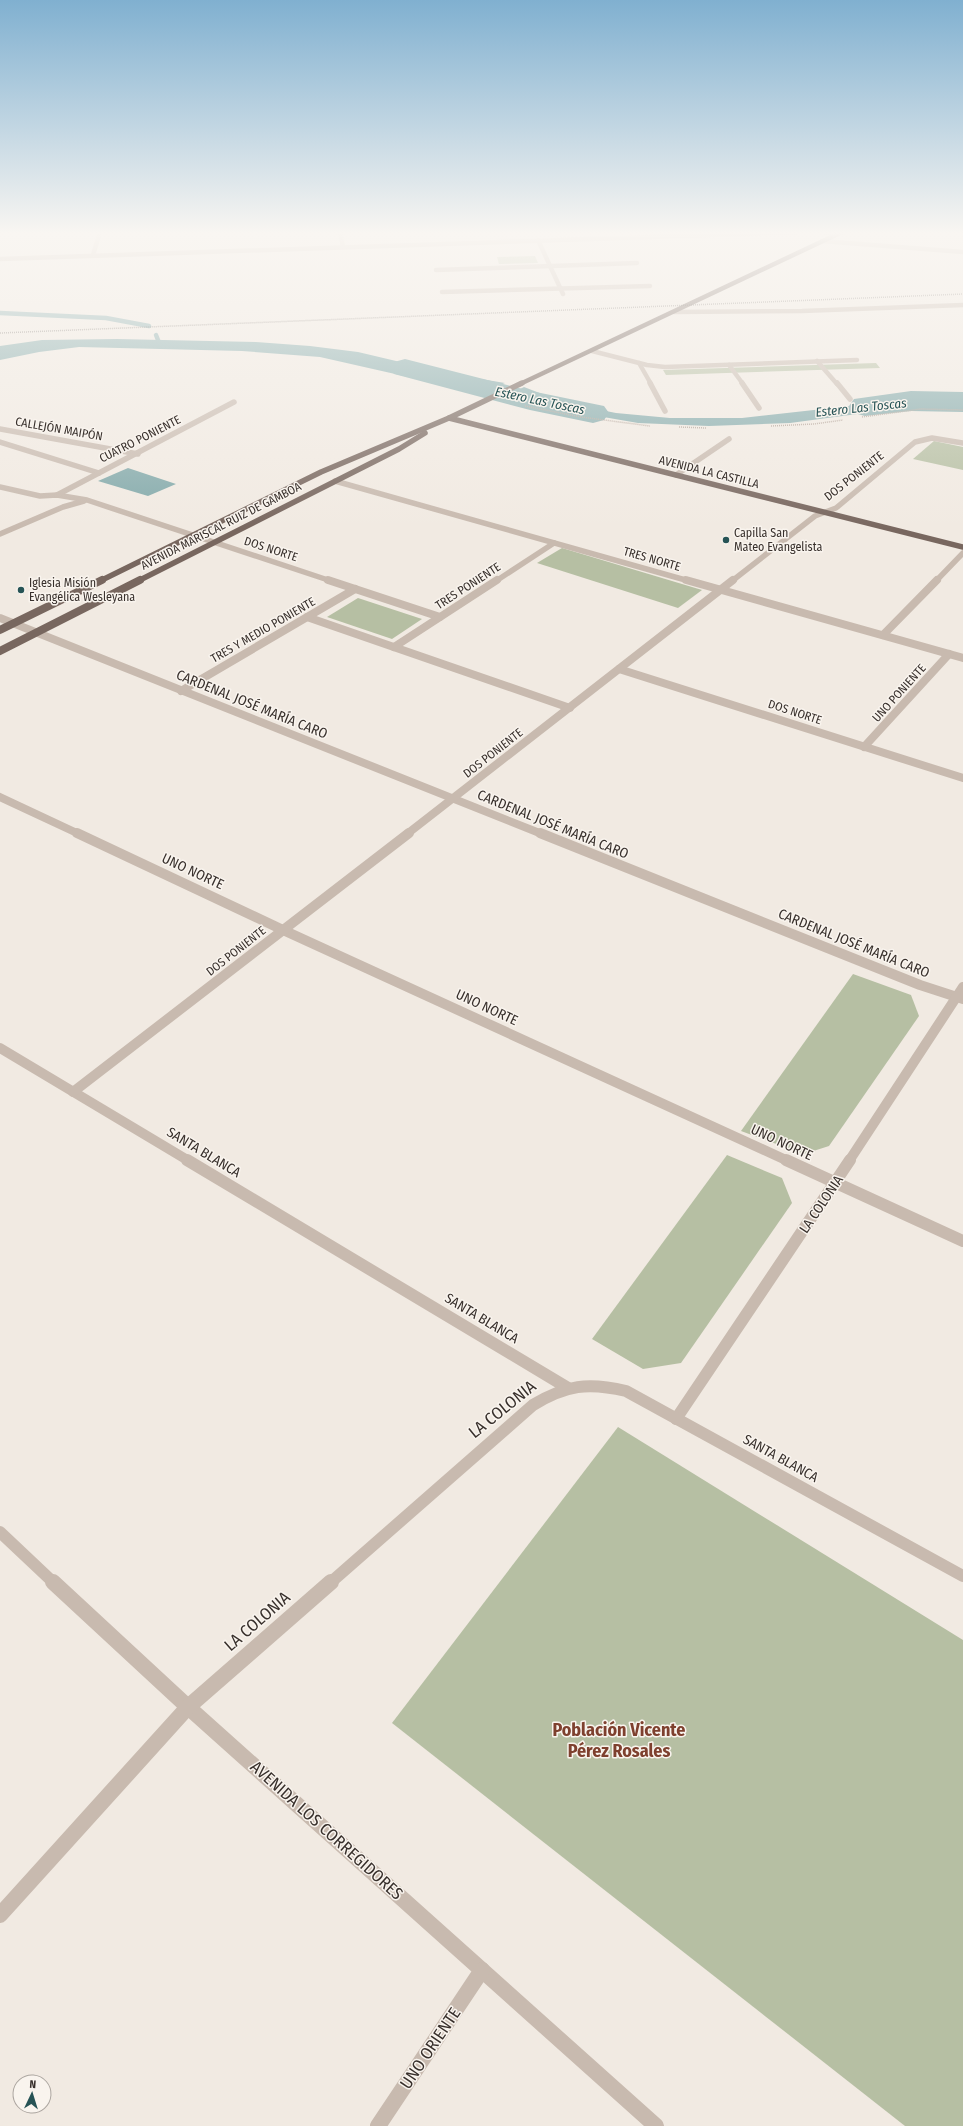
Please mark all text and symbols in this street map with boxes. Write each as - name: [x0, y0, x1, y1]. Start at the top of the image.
- water label: Estero Las Toscas: [494, 384, 587, 417]
- water label: Estero Las Toscas: [815, 395, 908, 420]
- street label: CUATRO PONIENTE: [97, 412, 183, 466]
- street label: CALLEJÓN MAIPÓN: [14, 413, 104, 444]
- street label: DOS PONIENTE: [821, 448, 887, 504]
- street label: AVENIDA LA CASTILLA: [658, 453, 761, 491]
- street label: AVENIDA MARISCAL RUIZ DE GAMBOA: [139, 479, 304, 573]
- place label: Capilla San Mateo Evangelista: [734, 526, 823, 554]
- street label: DOS NORTE: [242, 534, 300, 564]
- marker: Capilla San Mateo Evangelista: [721, 535, 731, 545]
- street label: TRES NORTE: [622, 544, 682, 574]
- street label: TRES PONIENTE: [433, 560, 503, 612]
- place label: Iglesia Misión Evangélica Wesleyana: [29, 576, 135, 604]
- marker: Iglesia Misión Evangélica Wesleyana: [16, 585, 26, 595]
- street label: TRES Y MEDIO PONIENTE: [208, 594, 318, 666]
- street label: UNO PONIENTE: [869, 661, 929, 725]
- street label: CARDENAL JOSÉ MARÍA CARO: [174, 665, 330, 743]
- street label: DOS NORTE: [766, 697, 824, 727]
- street label: DOS PONIENTE: [460, 725, 526, 781]
- street label: CARDENAL JOSÉ MARÍA CARO: [475, 785, 631, 863]
- street label: UNO NORTE: [159, 850, 227, 893]
- street label: CARDENAL JOSÉ MARÍA CARO: [776, 904, 932, 982]
- street label: DOS PONIENTE: [203, 923, 269, 979]
- street label: UNO NORTE: [453, 986, 521, 1029]
- street label: UNO NORTE: [748, 1121, 816, 1164]
- street label: SANTA BLANCA: [164, 1124, 244, 1182]
- street label: LA COLONIA: [796, 1171, 847, 1237]
- street label: SANTA BLANCA: [442, 1290, 522, 1348]
- street label: LA COLONIA: [464, 1376, 540, 1443]
- street label: SANTA BLANCA: [740, 1431, 822, 1486]
- street label: LA COLONIA: [220, 1587, 295, 1656]
- district label: Población Vicente Pérez Rosales: [552, 1719, 686, 1762]
- street label: AVENIDA LOS CORREGIDORES: [246, 1756, 407, 1904]
- street label: UNO ORIENTE: [396, 2004, 465, 2093]
- north arrow: [12, 2074, 52, 2114]
- text: N: [29, 2078, 36, 2091]

